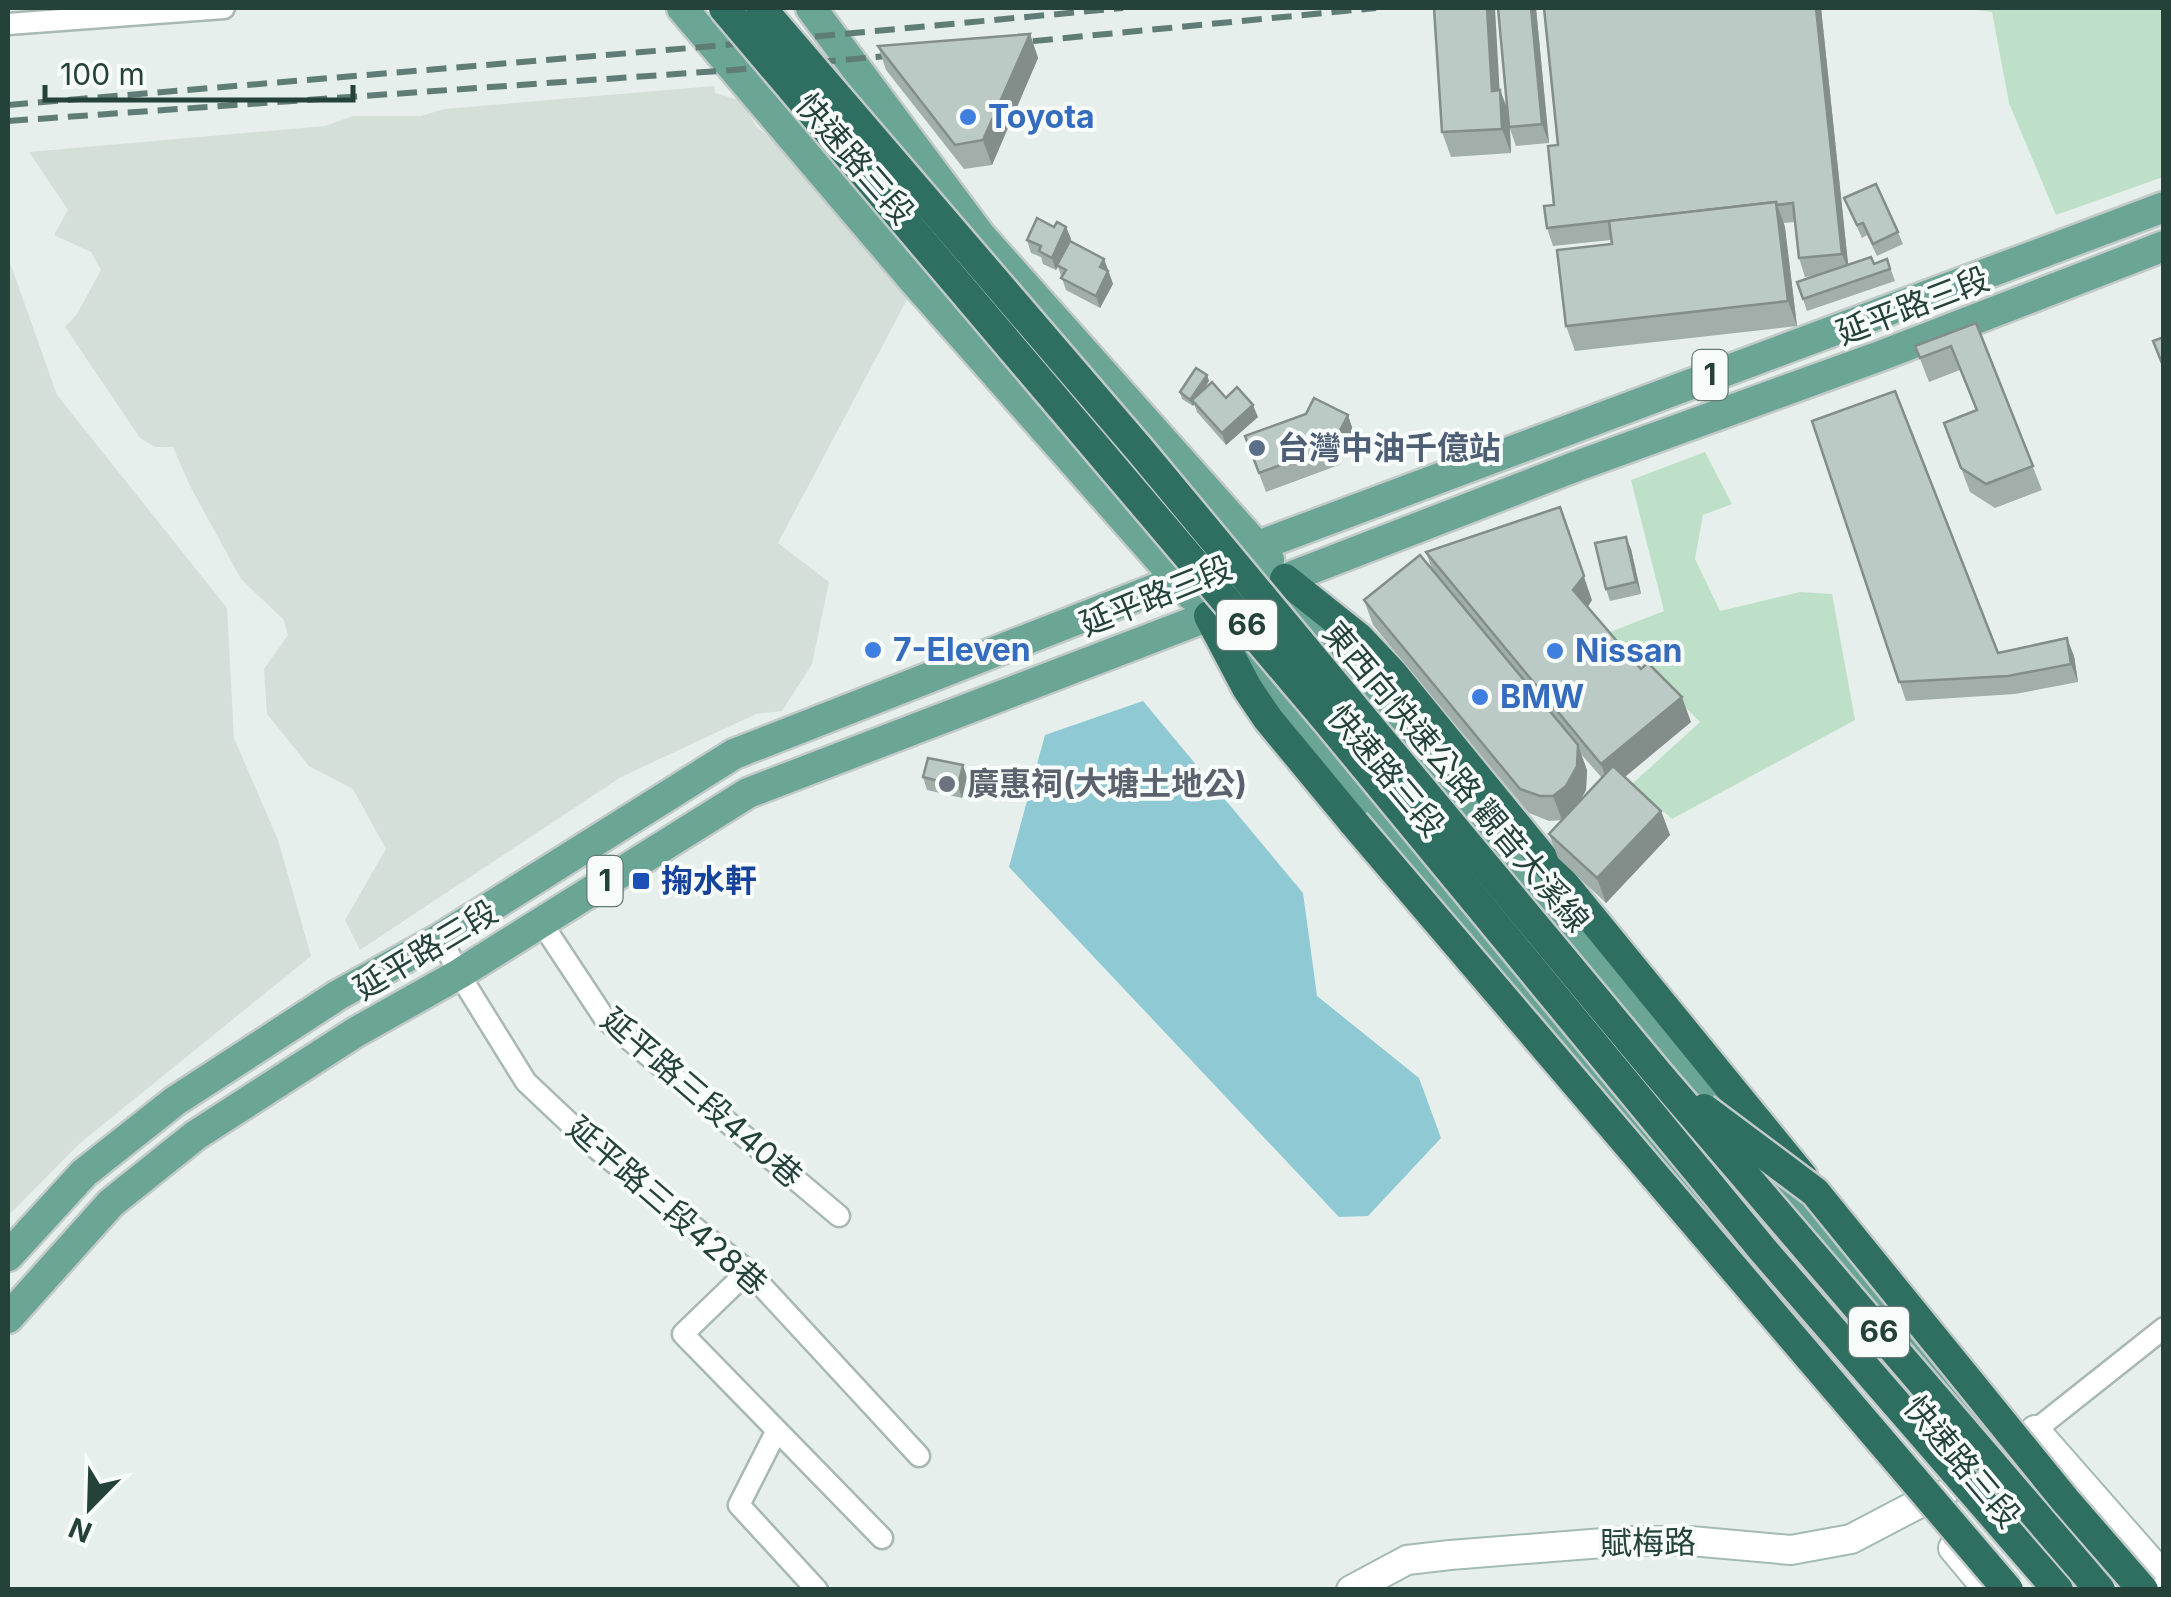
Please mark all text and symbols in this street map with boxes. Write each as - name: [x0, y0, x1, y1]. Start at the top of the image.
- scale bar: [45, 40, 352, 102]
- text: 100 m: [60, 56, 145, 92]
- street label: 快速路三段: [788, 85, 923, 232]
- place label: Toyota: [988, 97, 1095, 136]
- marker: Toyota: [957, 106, 979, 128]
- street label: 延平路三段: [1831, 259, 1995, 352]
- road number: 1: [1692, 350, 1728, 400]
- place label: 台灣中油千億站: [1277, 428, 1501, 467]
- marker: 台灣中油千億站: [1246, 437, 1268, 459]
- street label: 延平路三段: [1074, 547, 1237, 644]
- road number: 66: [1217, 600, 1277, 650]
- street label: 東西向快速公路 觀音大溪線: [1315, 614, 1598, 940]
- place label: 7-Eleven: [893, 630, 1031, 669]
- place label: Nissan: [1575, 631, 1682, 670]
- marker: 7-Eleven: [862, 639, 884, 661]
- marker: Nissan: [1544, 640, 1566, 662]
- place label: BMW: [1500, 677, 1584, 716]
- marker: BMW: [1469, 686, 1491, 708]
- street label: 快速路三段: [1320, 697, 1453, 845]
- place label: 廣惠祠(大塘土地公): [967, 764, 1247, 803]
- marker: 廣惠祠(大塘土地公): [936, 773, 958, 795]
- road number: 1: [588, 856, 622, 906]
- place label: 掬水軒: [661, 861, 757, 900]
- marker: 掬水軒: [630, 870, 652, 892]
- street label: 延平路三段: [347, 892, 504, 1007]
- street label: 延平路三段440巷: [594, 1000, 811, 1196]
- street label: 延平路三段428巷: [559, 1108, 775, 1303]
- road number: 66: [1849, 1307, 1909, 1357]
- street label: 快速路三段: [1896, 1388, 2029, 1536]
- north arrow: [40, 1457, 140, 1557]
- text: N: [64, 1510, 97, 1550]
- street label: 賦梅路: [1600, 1522, 1696, 1563]

